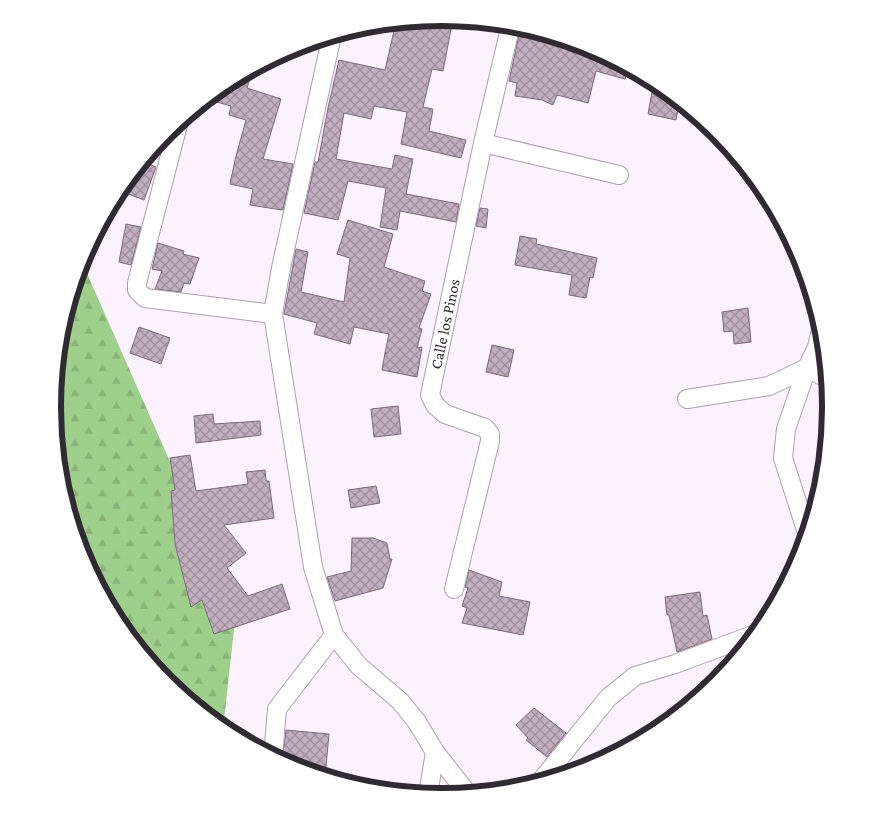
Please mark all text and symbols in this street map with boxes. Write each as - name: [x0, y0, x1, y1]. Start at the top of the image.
- street label: Calle los Pinos: [427, 277, 463, 371]

